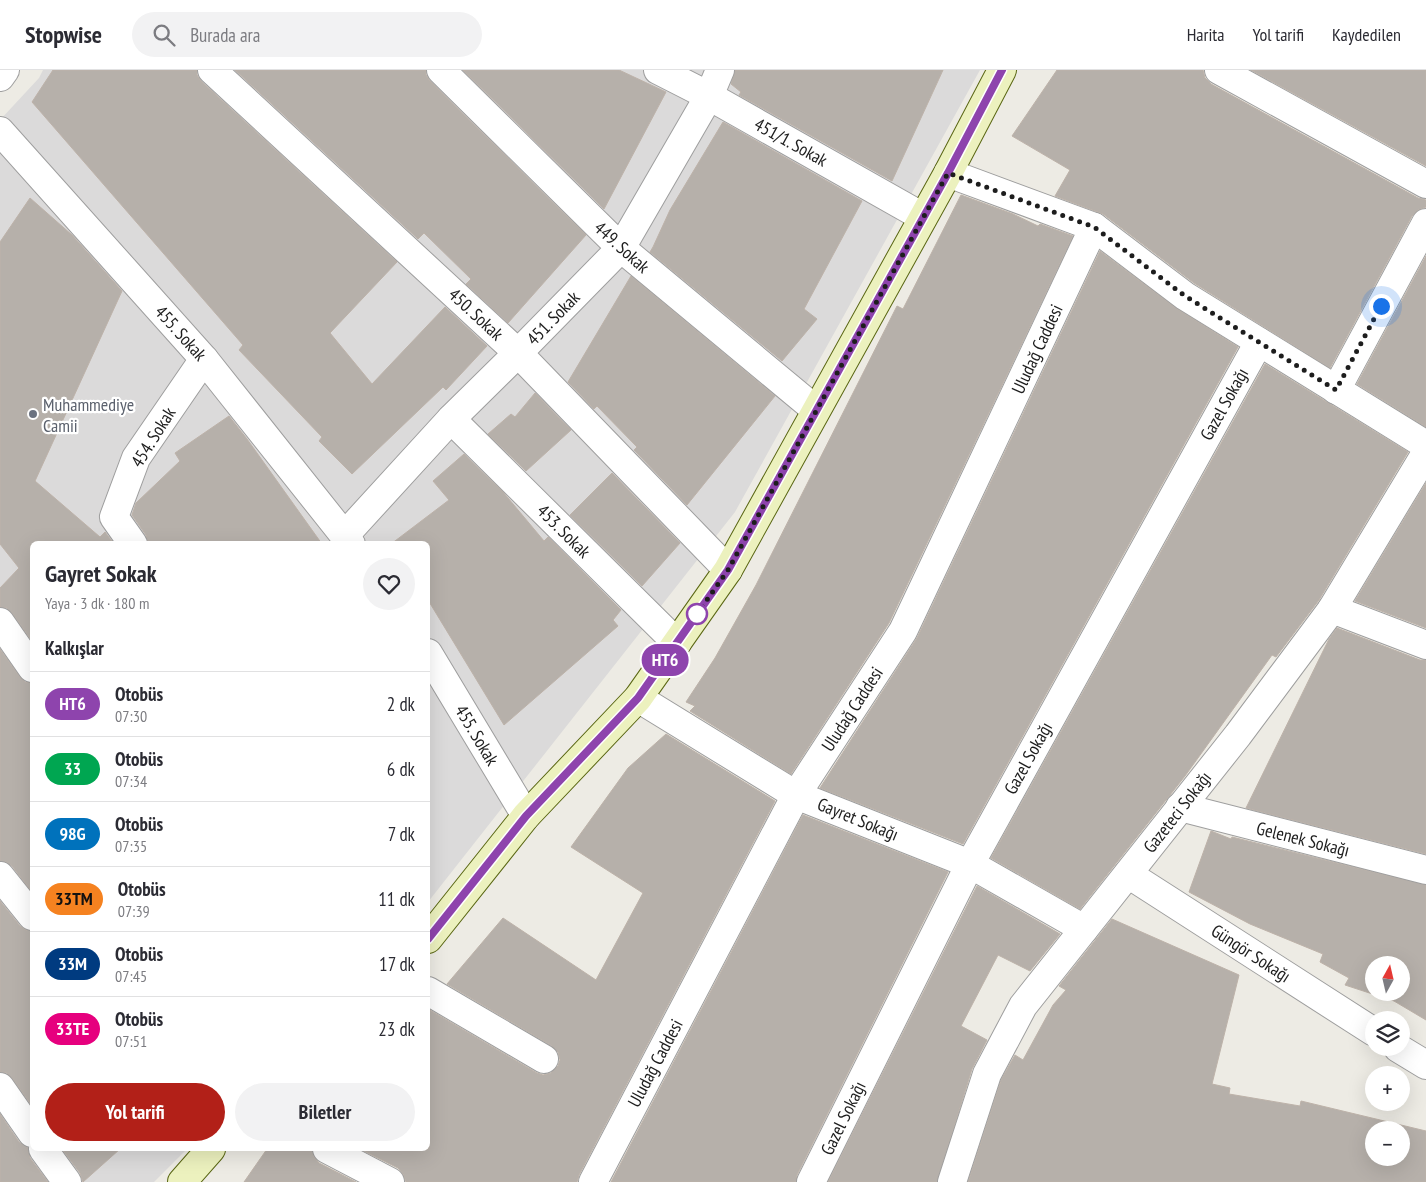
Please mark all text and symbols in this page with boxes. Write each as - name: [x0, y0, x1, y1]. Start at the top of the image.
- search box: [132, 12, 482, 57]
- text: Stopwise: [25, 19, 102, 50]
- icon: search: [150, 21, 178, 49]
- text: Burada ara: [190, 23, 260, 47]
- text: Harita: [1187, 23, 1225, 46]
- text: Yol tarifi: [1253, 23, 1304, 46]
- text: Kaydedilen: [1332, 23, 1401, 46]
- street label: 451/1. Sokak: [750, 113, 832, 172]
- street label: 449. Sokak: [589, 216, 655, 278]
- street label: 450. Sokak: [444, 283, 508, 345]
- street label: 451. Sokak: [522, 286, 584, 350]
- your location: [1369, 294, 1394, 319]
- street label: 455. Sokak: [150, 300, 212, 366]
- street label: Uludağ Caddesi: [1006, 301, 1068, 397]
- street label: Gazel Sokağı: [1195, 364, 1253, 444]
- place label: Muhammediye Camii: [43, 393, 134, 437]
- street label: 454. Sokak: [126, 403, 180, 471]
- marker: Muhammediye Camii: [27, 408, 39, 420]
- street label: 453. Sokak: [532, 499, 596, 563]
- text: Gayret Sokak: [45, 558, 157, 589]
- button: heart: [363, 558, 415, 610]
- text: Yaya · 3 dk · 180 m: [45, 593, 149, 613]
- unlabelled marker: [686, 603, 708, 625]
- text: Kalkışlar: [45, 636, 104, 660]
- line badge: HT6: [636, 644, 694, 676]
- text: HT6: [652, 648, 678, 671]
- street label: Uludağ Caddesi: [816, 662, 888, 756]
- text: Otobüs: [115, 682, 163, 706]
- text: HT6: [59, 692, 86, 715]
- text: 2 dk: [387, 692, 415, 716]
- street label: 455. Sokak: [450, 700, 504, 770]
- text: 07:30: [115, 706, 147, 726]
- street label: Gazel Sokağı: [999, 718, 1057, 798]
- text: Otobüs: [115, 747, 163, 771]
- text: 33: [64, 757, 81, 780]
- text: 6 dk: [387, 757, 415, 781]
- street label: Gazeteci Sokağı: [1138, 767, 1216, 857]
- text: 07:34: [115, 771, 147, 791]
- street label: Gayret Sokağı: [814, 792, 902, 846]
- text: Otobüs: [115, 812, 163, 836]
- street label: Gelenek Sokağı: [1254, 816, 1352, 862]
- text: 98G: [59, 822, 86, 845]
- text: 7 dk: [388, 822, 415, 846]
- text: 07:35: [115, 836, 147, 856]
- text: Otobüs: [118, 877, 166, 901]
- text: 33TM: [55, 887, 93, 910]
- text: 11 dk: [378, 887, 415, 911]
- text: 07:39: [118, 901, 150, 921]
- street label: Güngör Sokağı: [1207, 919, 1295, 987]
- text: Otobüs: [115, 942, 163, 966]
- text: 33M: [58, 952, 87, 975]
- text: 17 dk: [379, 952, 415, 976]
- north arrow: [1365, 956, 1410, 1001]
- map controls: [1365, 956, 1410, 1166]
- text: 07:45: [115, 966, 147, 986]
- text: Otobüs: [115, 1007, 163, 1031]
- button: layers: [1365, 1011, 1410, 1056]
- street label: Uludağ Caddesi: [622, 1015, 688, 1111]
- text: 33TE: [56, 1017, 89, 1040]
- text: 23 dk: [378, 1017, 415, 1041]
- text: 07:51: [115, 1031, 147, 1051]
- button: +: [1365, 1066, 1410, 1111]
- street label: Gazel Sokağı: [815, 1077, 871, 1159]
- button: Yol tarifi: [45, 1083, 225, 1141]
- button: Biletler: [235, 1083, 415, 1141]
- button: −: [1365, 1121, 1410, 1166]

